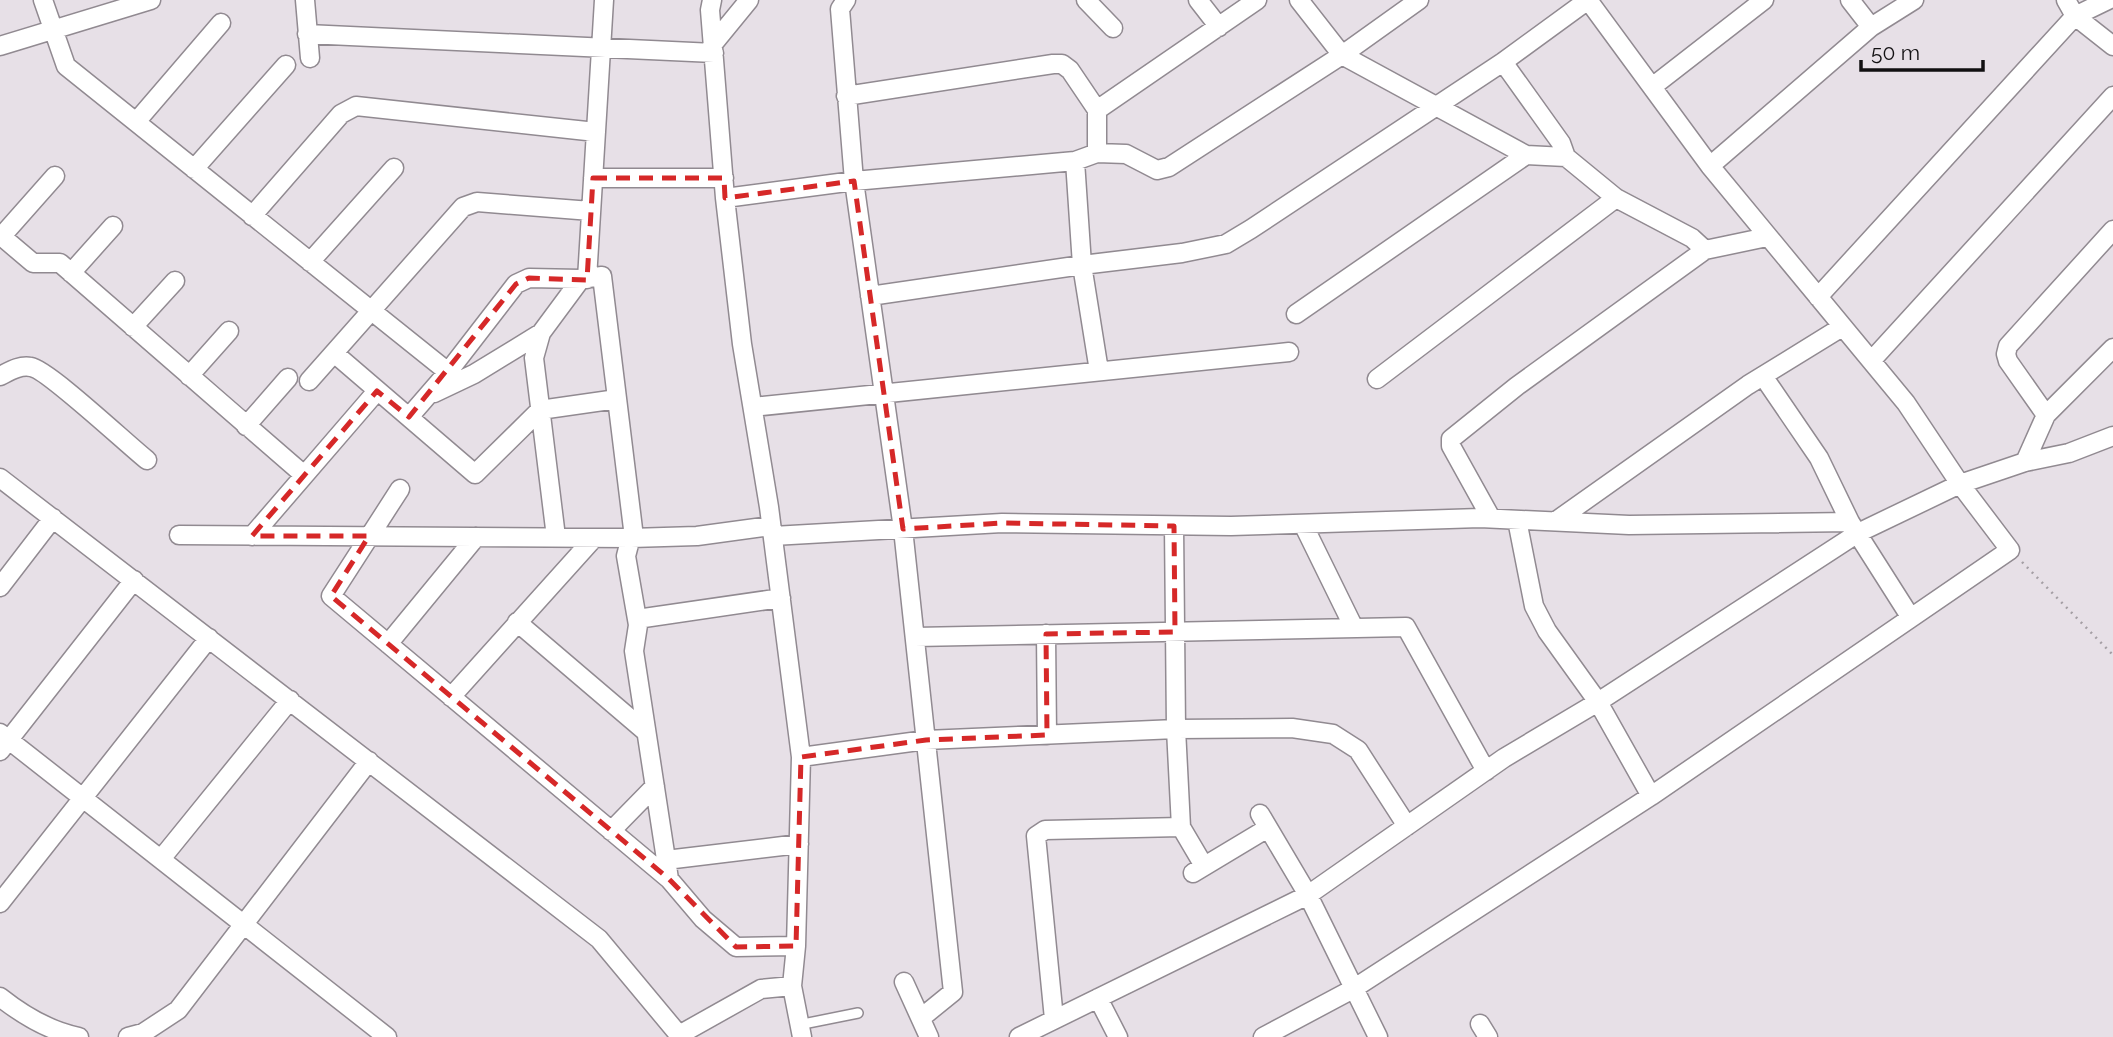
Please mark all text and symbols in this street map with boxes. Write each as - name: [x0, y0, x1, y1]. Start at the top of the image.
- scale bar: [1861, 28, 1983, 72]
- text: 50 m: [1871, 40, 1920, 65]

